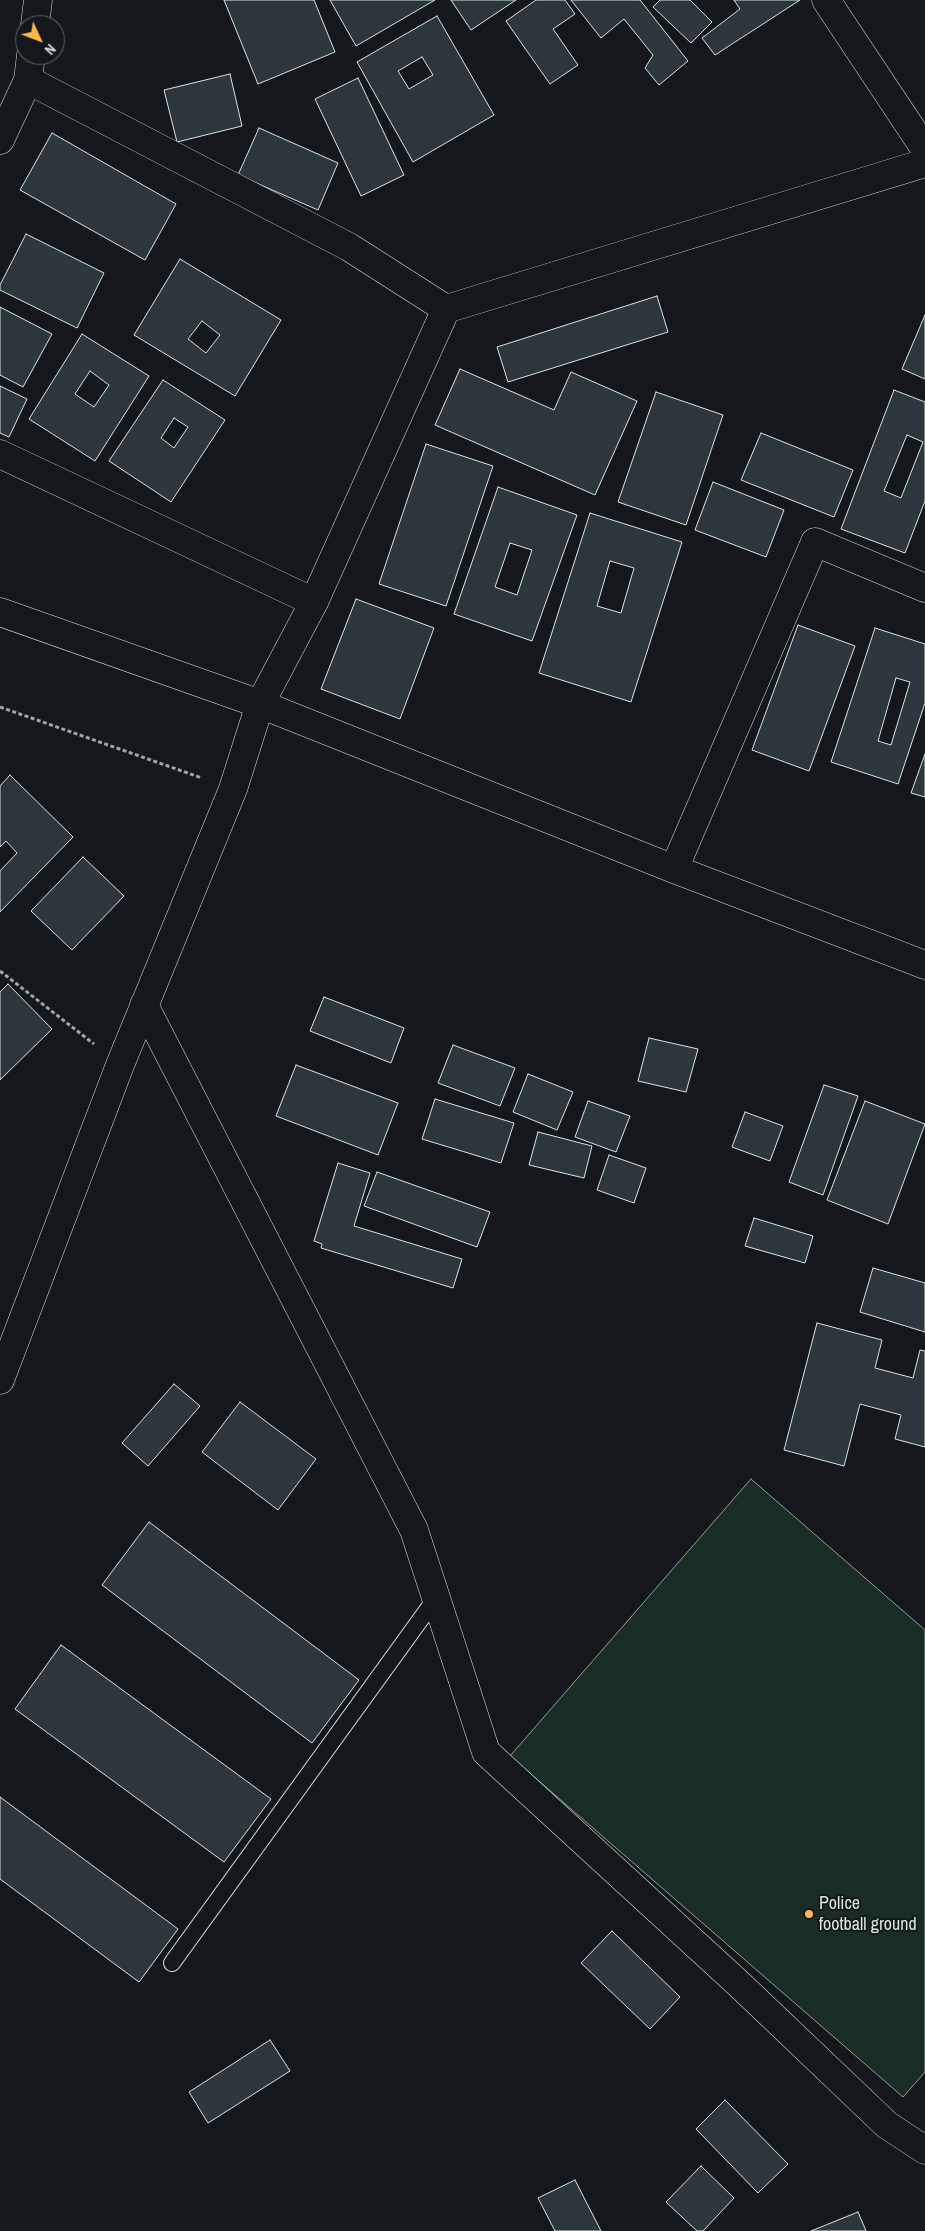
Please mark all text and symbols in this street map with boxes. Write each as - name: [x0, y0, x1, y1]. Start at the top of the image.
- north arrow: [15, 15, 65, 65]
- text: N: [41, 40, 60, 59]
- place label: Police football ground: [819, 1893, 917, 1936]
- marker: Police football ground: [803, 1908, 815, 1920]

